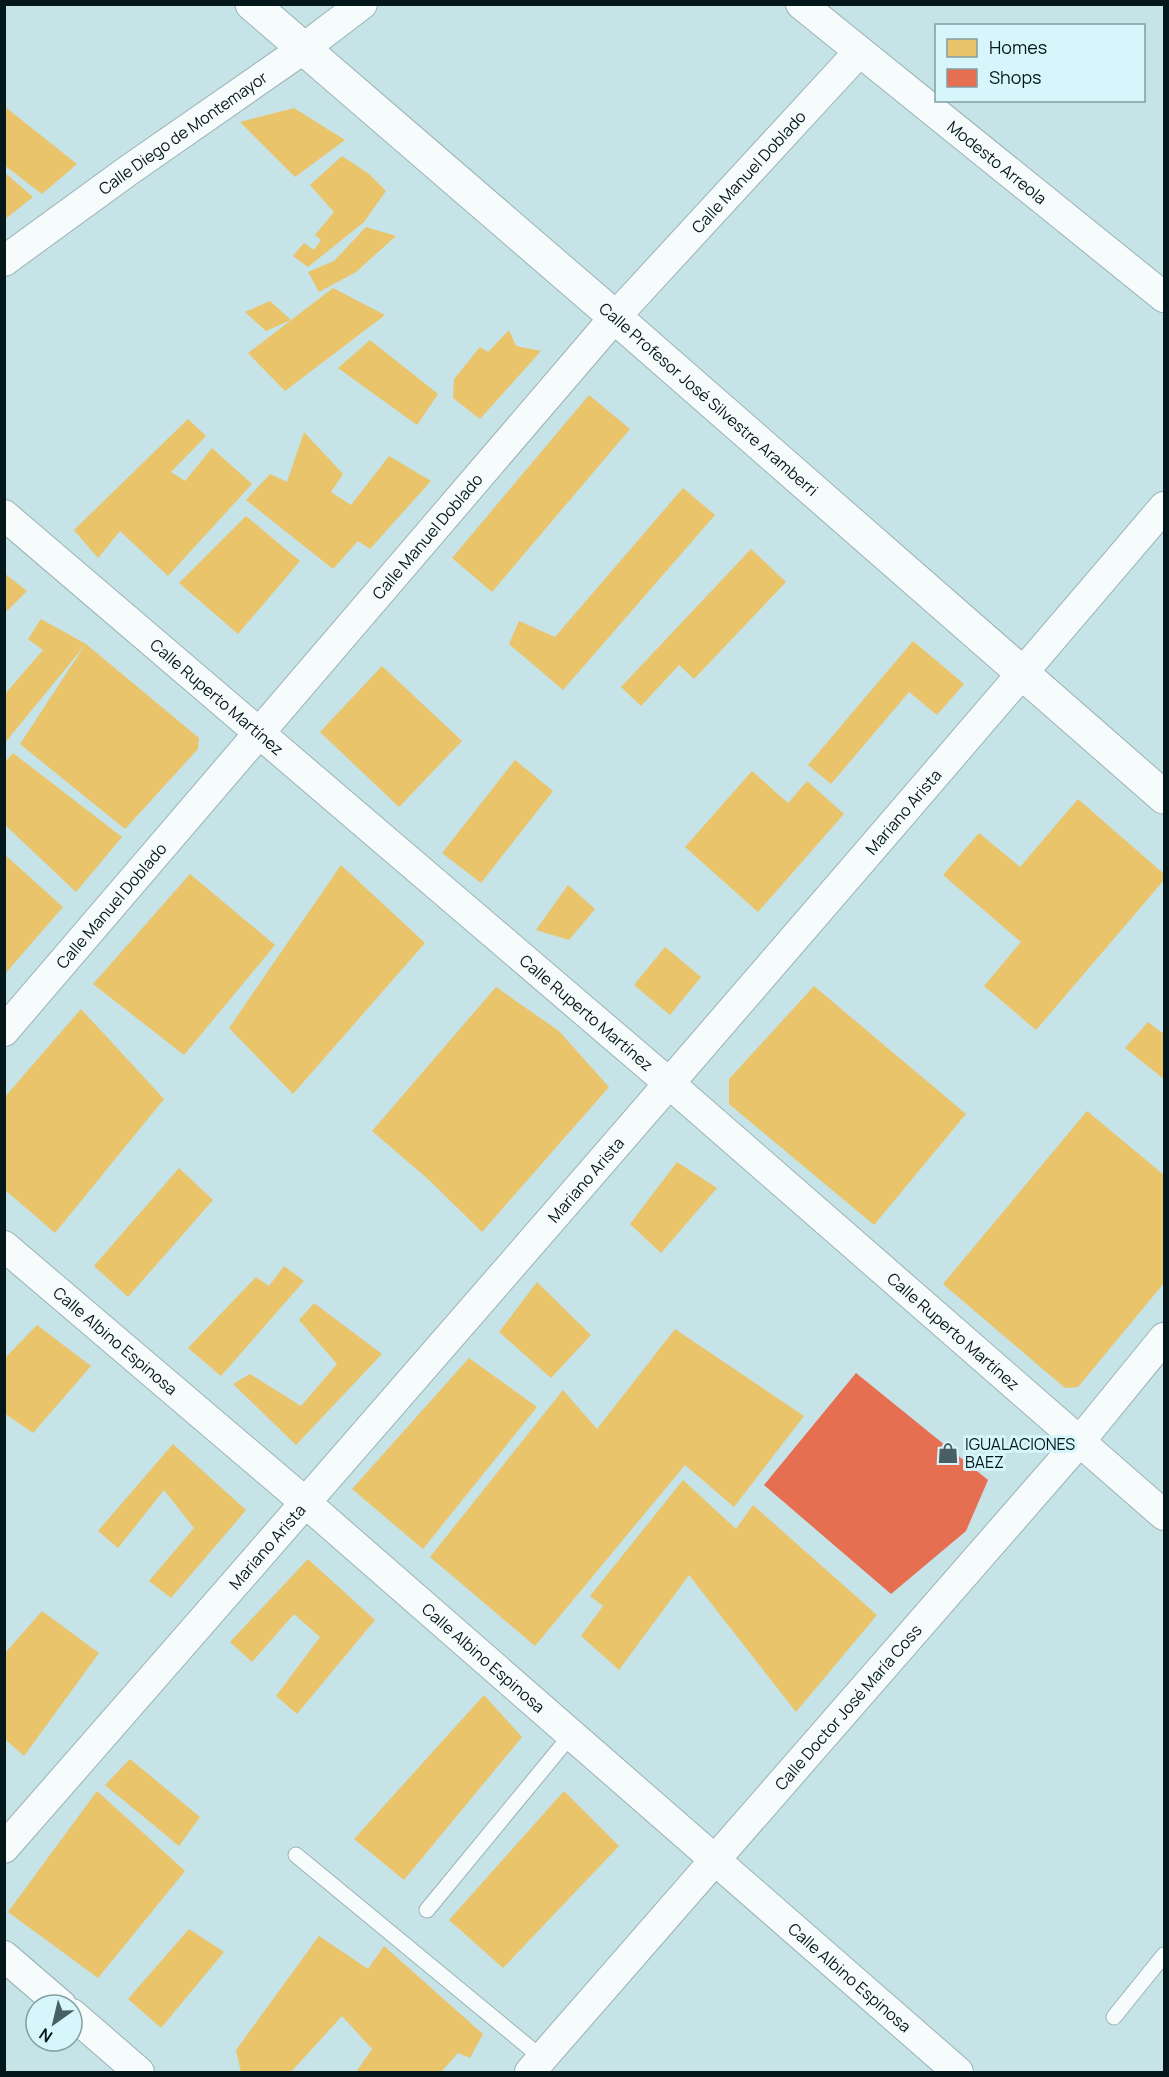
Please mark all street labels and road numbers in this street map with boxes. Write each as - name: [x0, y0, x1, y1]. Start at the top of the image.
- street label: Calle Diego de Montemayor: [94, 66, 272, 200]
- street label: Calle Manuel Doblado: [687, 106, 811, 238]
- street label: Modesto Arreola: [943, 115, 1051, 209]
- street label: Calle Profesor José Silvestre Aramberri: [595, 297, 823, 501]
- street label: Calle Manuel Doblado: [367, 469, 487, 604]
- street label: Calle Ruperto Martínez: [145, 634, 288, 760]
- street label: Mariano Arista: [860, 764, 946, 859]
- street label: Calle Manuel Doblado: [51, 838, 171, 973]
- street label: Calle Ruperto Martínez: [515, 949, 658, 1076]
- street label: Mariano Arista: [543, 1132, 629, 1227]
- street label: Calle Ruperto Martínez: [882, 1267, 1024, 1395]
- street label: Calle Albino Espinosa: [48, 1282, 182, 1400]
- street label: Mariano Arista: [224, 1499, 310, 1594]
- street label: Calle Albino Espinosa: [417, 1598, 550, 1718]
- street label: Calle Doctor José María Coss: [770, 1619, 926, 1795]
- street label: Calle Albino Espinosa: [783, 1918, 916, 2037]

